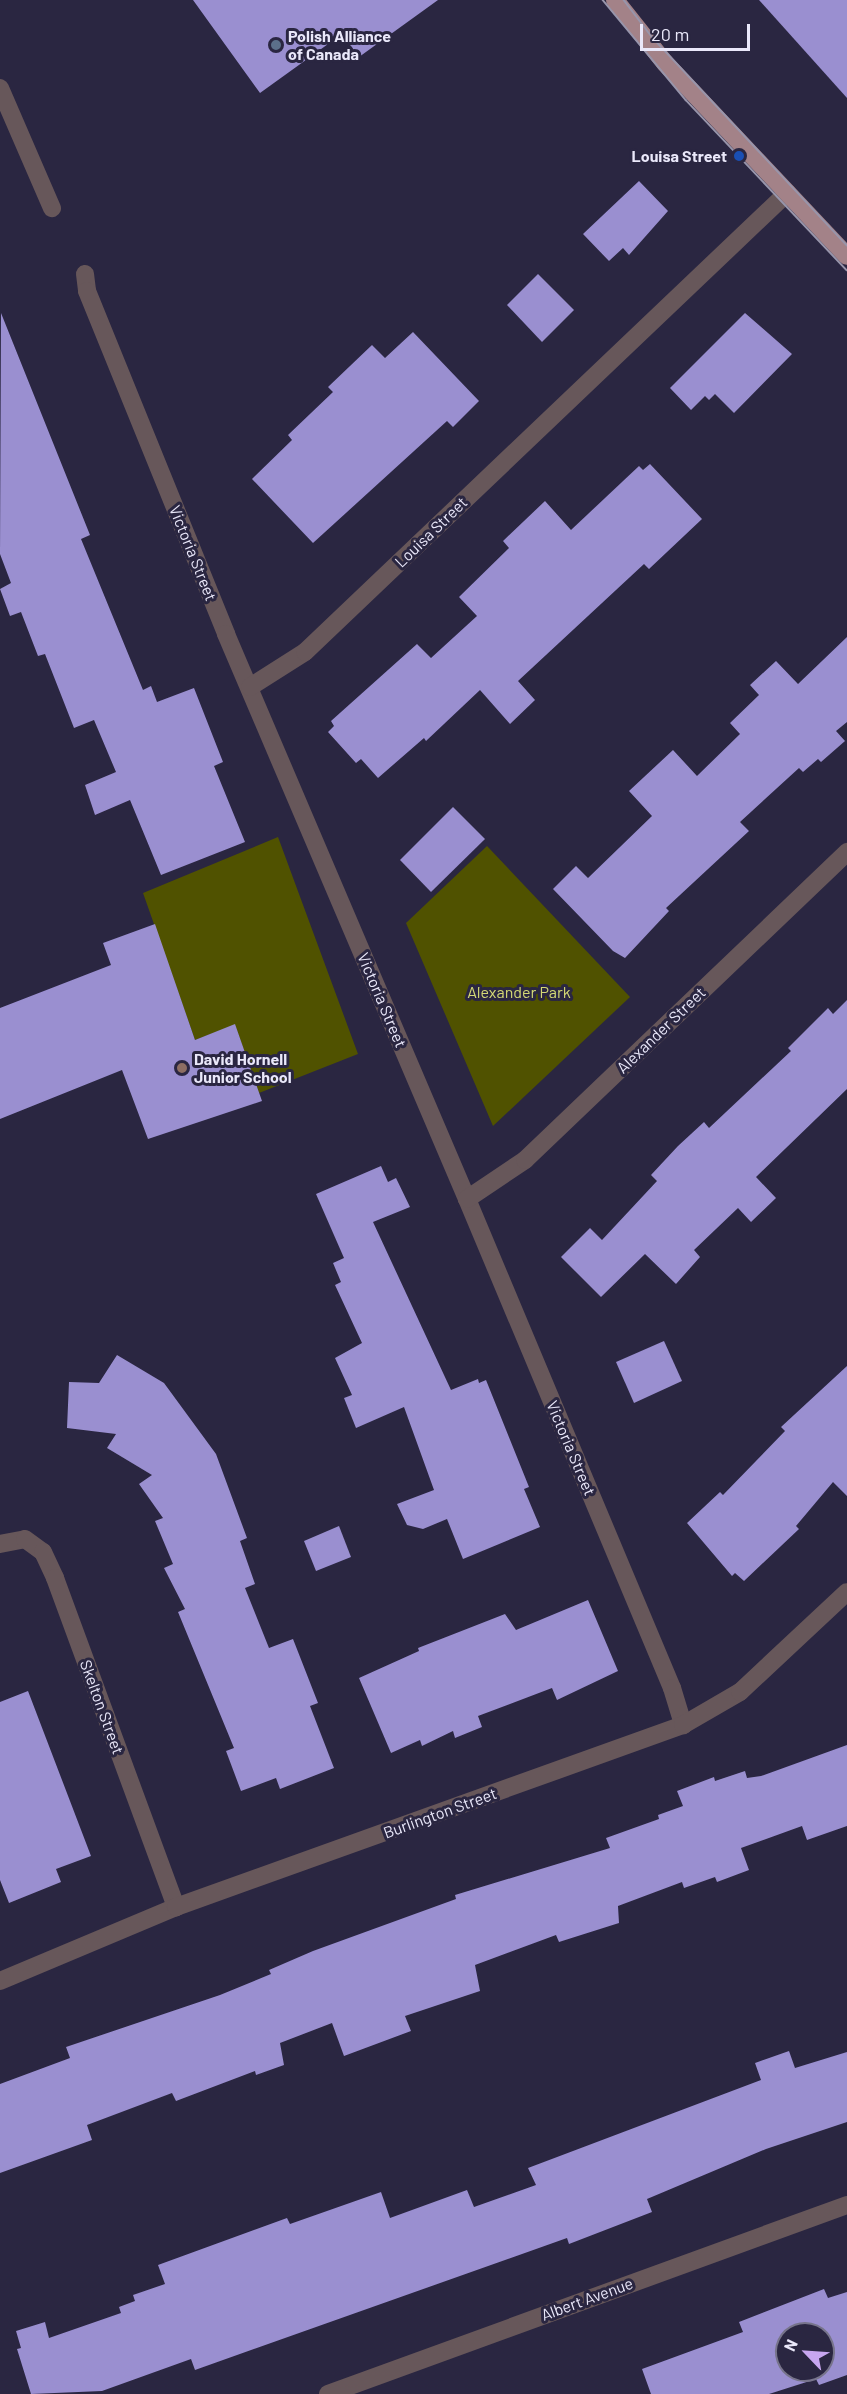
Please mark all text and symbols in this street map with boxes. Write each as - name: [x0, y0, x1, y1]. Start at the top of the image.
- scale bar: [643, 12, 752, 50]
- text: 20 m: [651, 23, 689, 45]
- place label: Polish Alliance of Canada: [288, 26, 391, 64]
- marker: Polish Alliance of Canada: [269, 38, 283, 52]
- place label: Louisa Street: [632, 146, 727, 166]
- marker: Louisa Street: [732, 149, 746, 163]
- street label: Louisa Street: [391, 493, 471, 571]
- street label: Victoria Street: [165, 503, 221, 603]
- street label: Victoria Street: [353, 950, 411, 1050]
- park label: Alexander Park: [467, 982, 571, 1002]
- street label: Alexander Street: [613, 983, 709, 1077]
- place label: David Hornell Junior School: [194, 1049, 292, 1087]
- marker: David Hornell Junior School: [175, 1061, 189, 1075]
- street label: Victoria Street: [542, 1398, 600, 1498]
- street label: Skelton Street: [76, 1657, 128, 1757]
- street label: Burlington Street: [381, 1784, 499, 1842]
- street label: Albert Avenue: [538, 2273, 636, 2325]
- north arrow: [775, 2322, 835, 2382]
- text: N: [779, 2336, 801, 2354]

